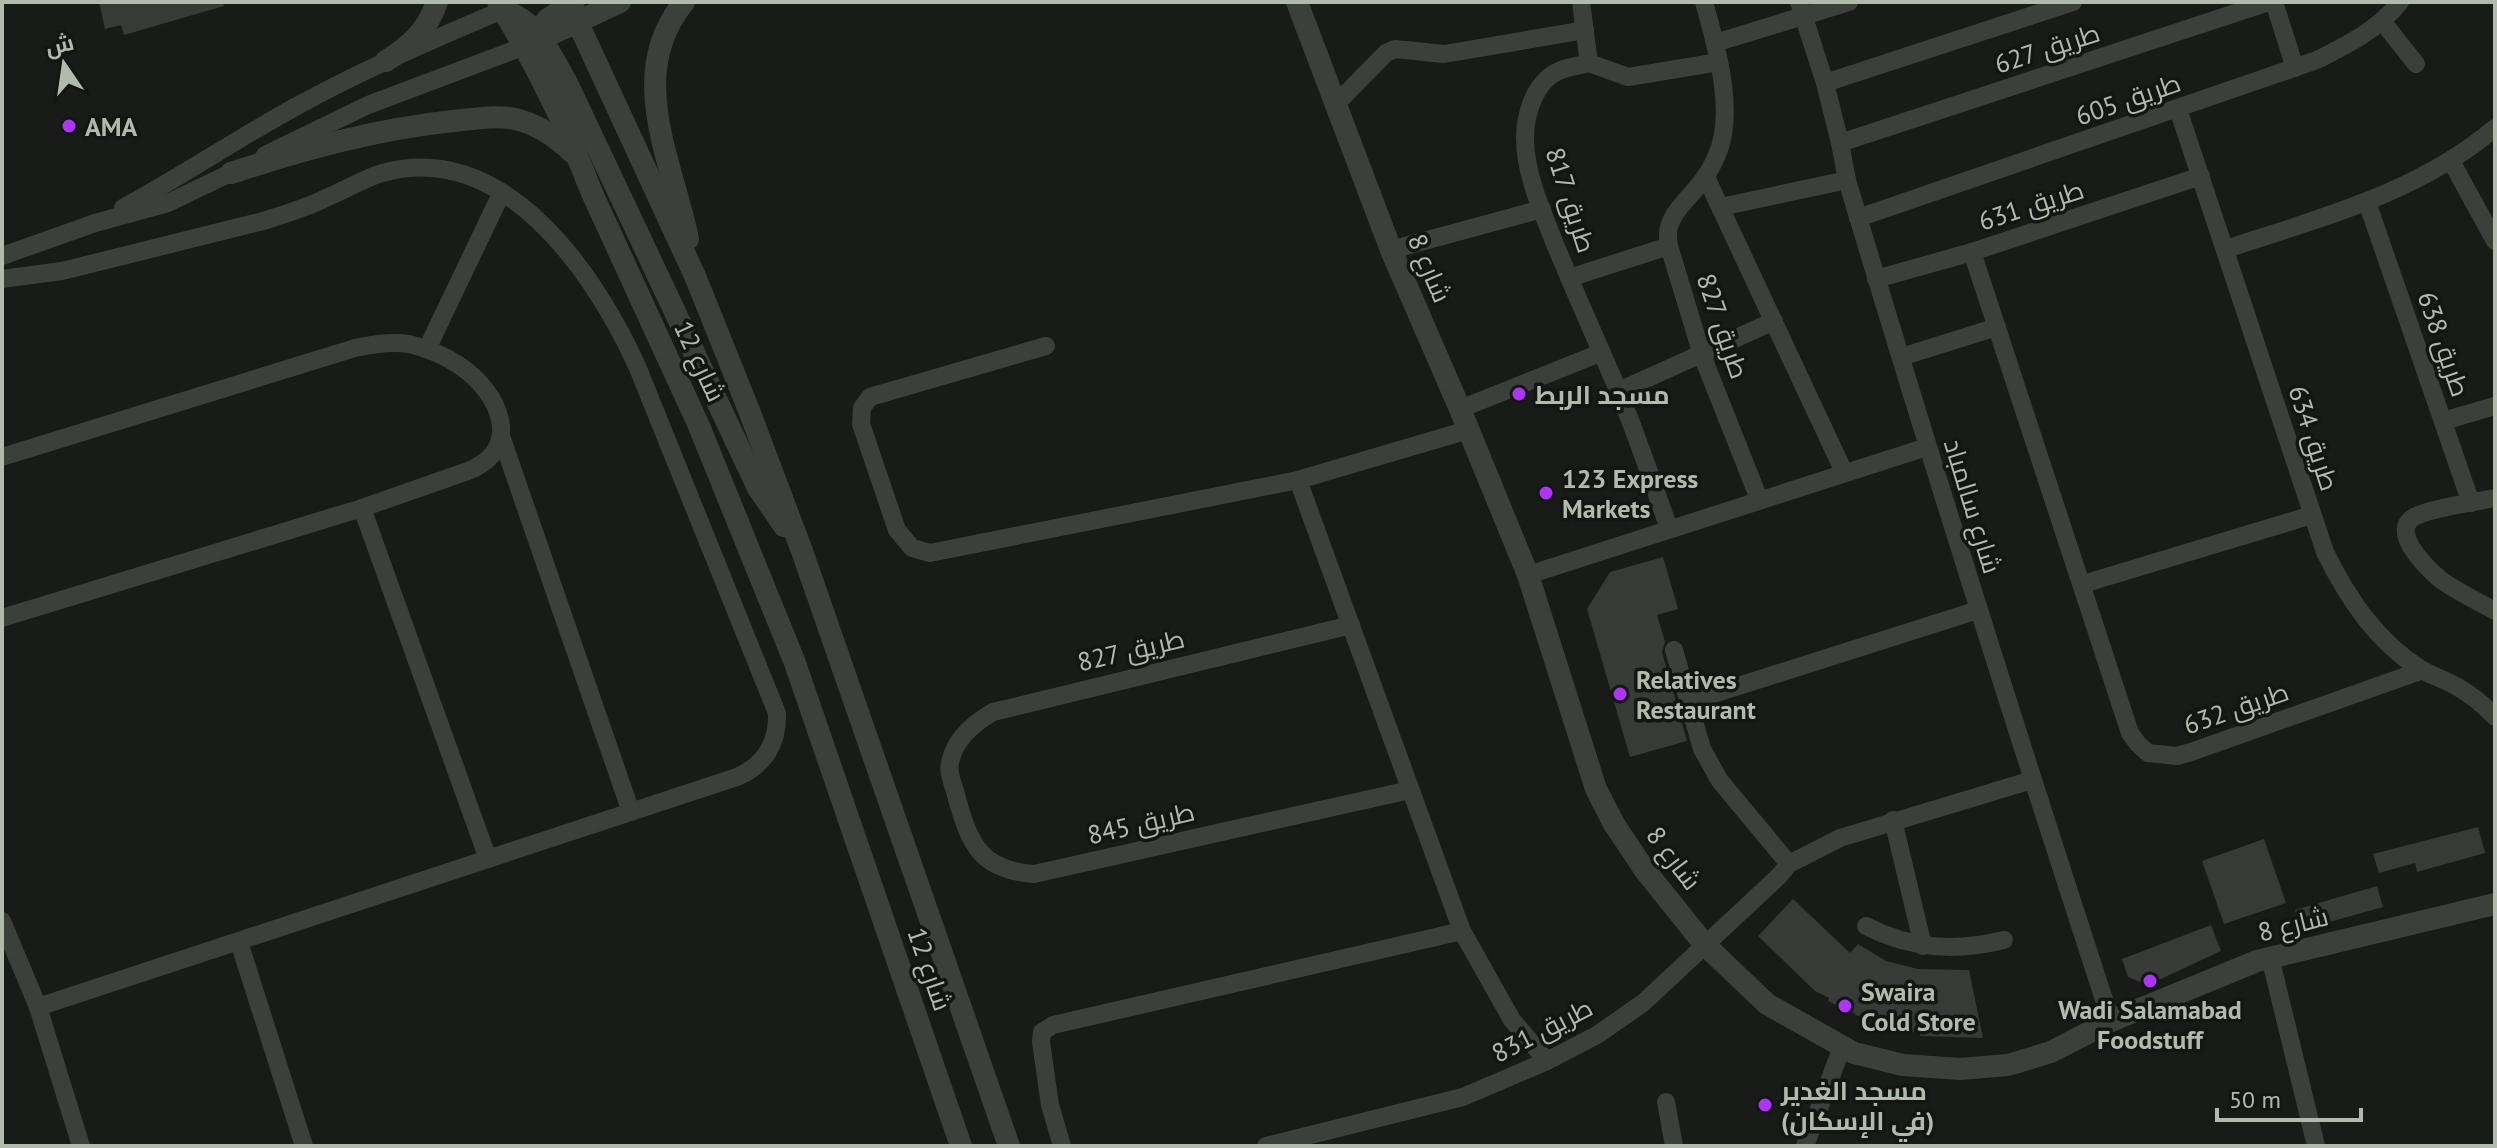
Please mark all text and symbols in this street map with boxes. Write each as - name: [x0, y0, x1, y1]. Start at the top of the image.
- street label: طريق 627: [1990, 15, 2104, 81]
- north arrow: [24, 24, 104, 104]
- text: ش: [43, 28, 76, 61]
- street label: طريق 605: [2071, 66, 2185, 132]
- place label: AMA: [85, 110, 138, 143]
- marker: AMA: [60, 117, 78, 135]
- street label: طريق 817: [1538, 143, 1604, 257]
- street label: طريق 631: [1974, 172, 2088, 238]
- street label: شارع 8: [1400, 229, 1459, 308]
- street label: طريق 827: [1690, 269, 1756, 383]
- street label: طريق 638: [2411, 287, 2477, 401]
- street label: شارع 12: [666, 315, 733, 407]
- place label: مسجد الربط: [1535, 378, 1670, 411]
- street label: طريق 634: [2281, 381, 2347, 495]
- marker: مسجد الربط: [1510, 385, 1528, 403]
- street label: شارع سالمباد: [1936, 435, 2009, 578]
- place label: 123 Express Markets: [1562, 462, 1698, 525]
- marker: 123 Express Markets: [1537, 484, 1555, 502]
- street label: طريق 827: [1074, 622, 1188, 678]
- place label: Relatives Restaurant: [1636, 663, 1756, 726]
- street label: طريق 632: [2179, 675, 2293, 741]
- marker: Relatives Restaurant: [1611, 685, 1629, 703]
- street label: طريق 845: [1084, 795, 1198, 851]
- street label: شارع 8: [1639, 820, 1709, 897]
- street label: شارع 8: [2254, 899, 2332, 950]
- street label: شارع 12: [900, 923, 960, 1015]
- marker: Wadi Salamabad Foodstuff: [2141, 972, 2159, 990]
- place label: Swaira Cold Store: [1861, 975, 1976, 1038]
- street label: طريق 831: [1486, 991, 1598, 1069]
- place label: Wadi Salamabad Foodstuff: [2058, 993, 2242, 1056]
- marker: Swaira Cold Store: [1836, 997, 1854, 1015]
- scale bar: [2217, 1072, 2361, 1122]
- place label: مسجد الغدير (في الإسكان): [1780, 1074, 1934, 1142]
- text: 50 m: [2229, 1084, 2281, 1115]
- marker: مسجد الغدير (في الإسكان): [1756, 1096, 1774, 1114]

